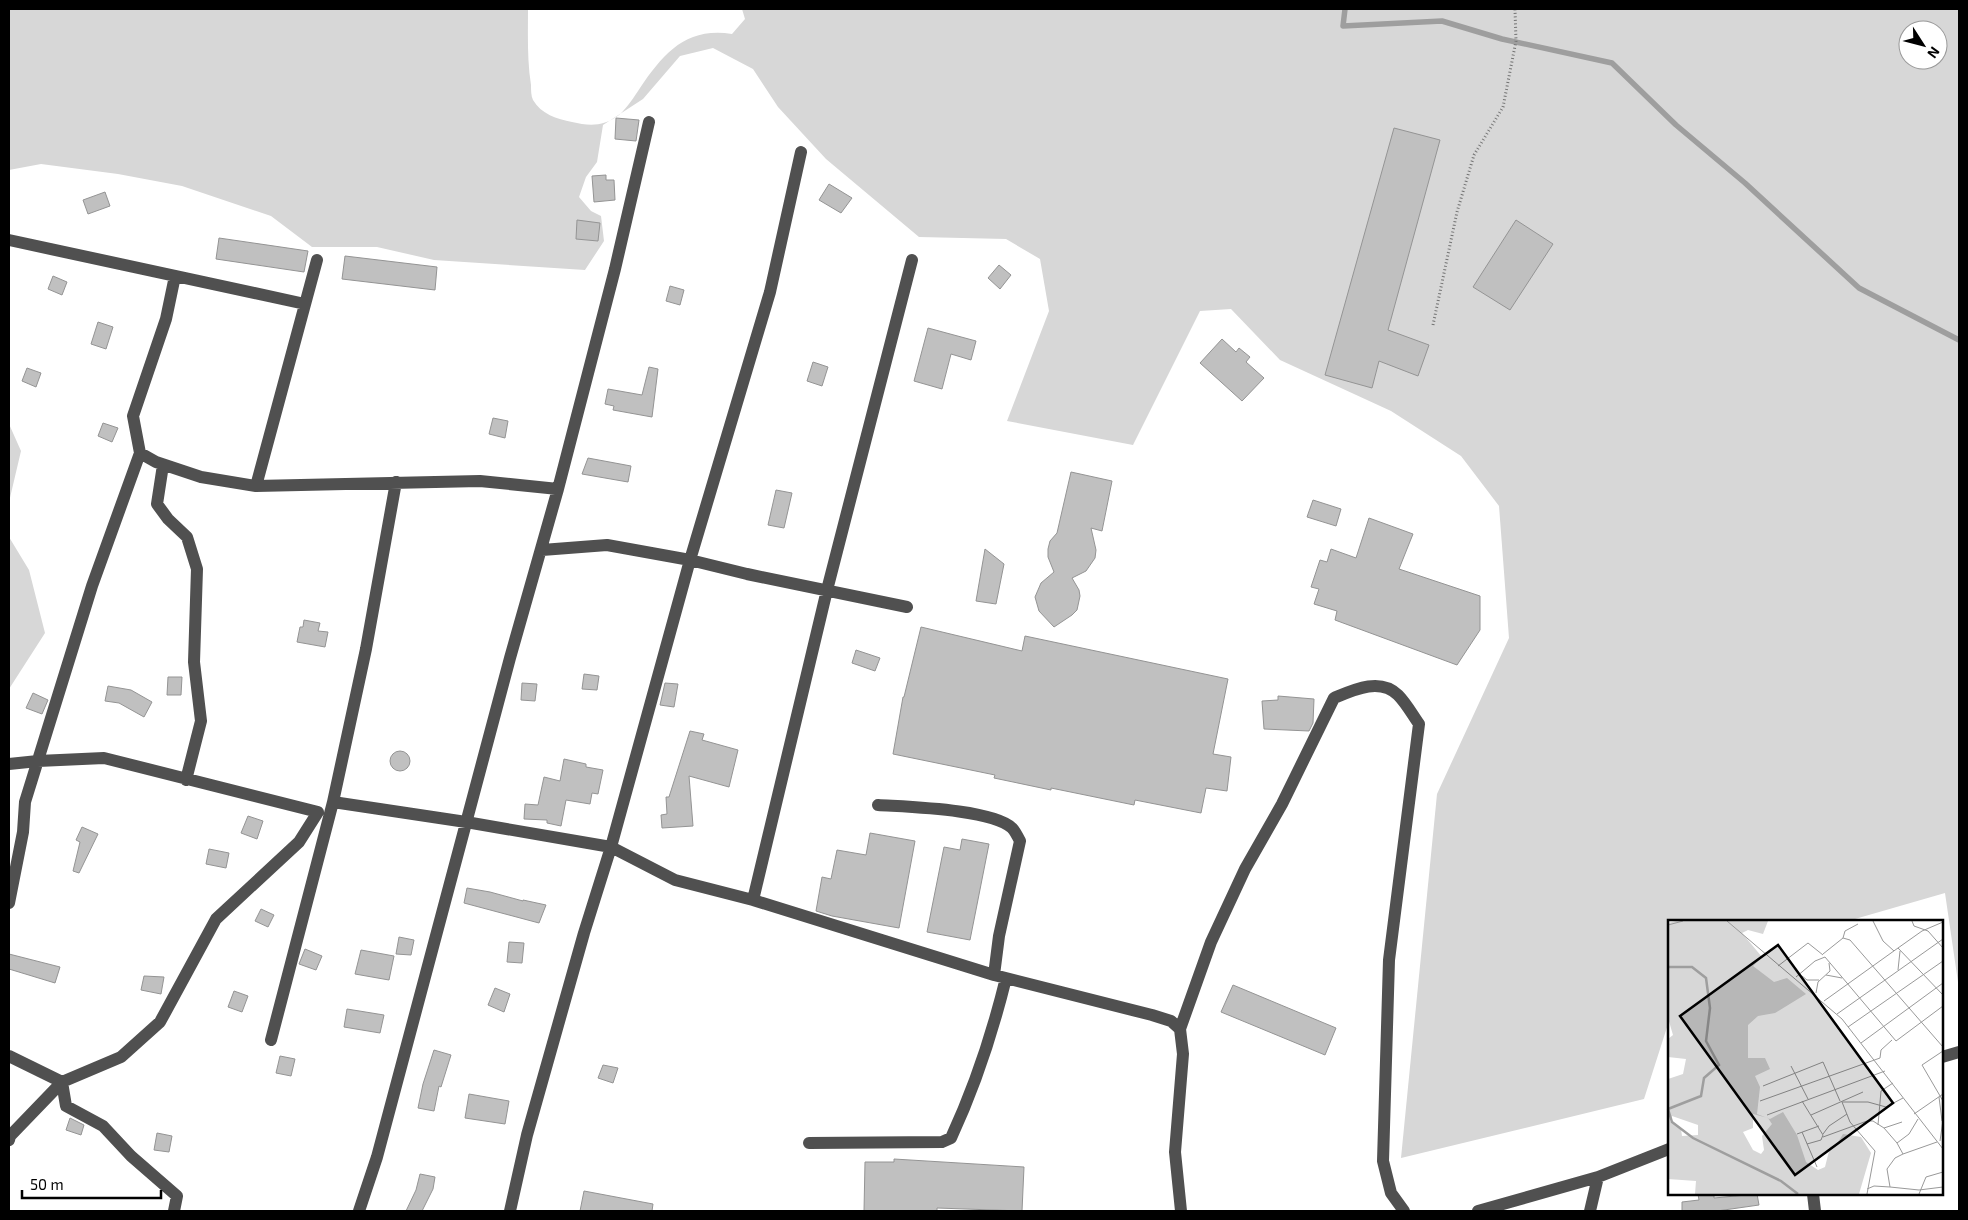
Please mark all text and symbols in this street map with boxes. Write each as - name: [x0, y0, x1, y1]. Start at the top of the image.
- north arrow: [1898, 20, 1948, 70]
- text: N: [1924, 44, 1944, 62]
- inset map: [1668, 920, 1943, 1195]
- scale bar: [22, 1168, 161, 1200]
- text: 50 m: [30, 1175, 64, 1193]

